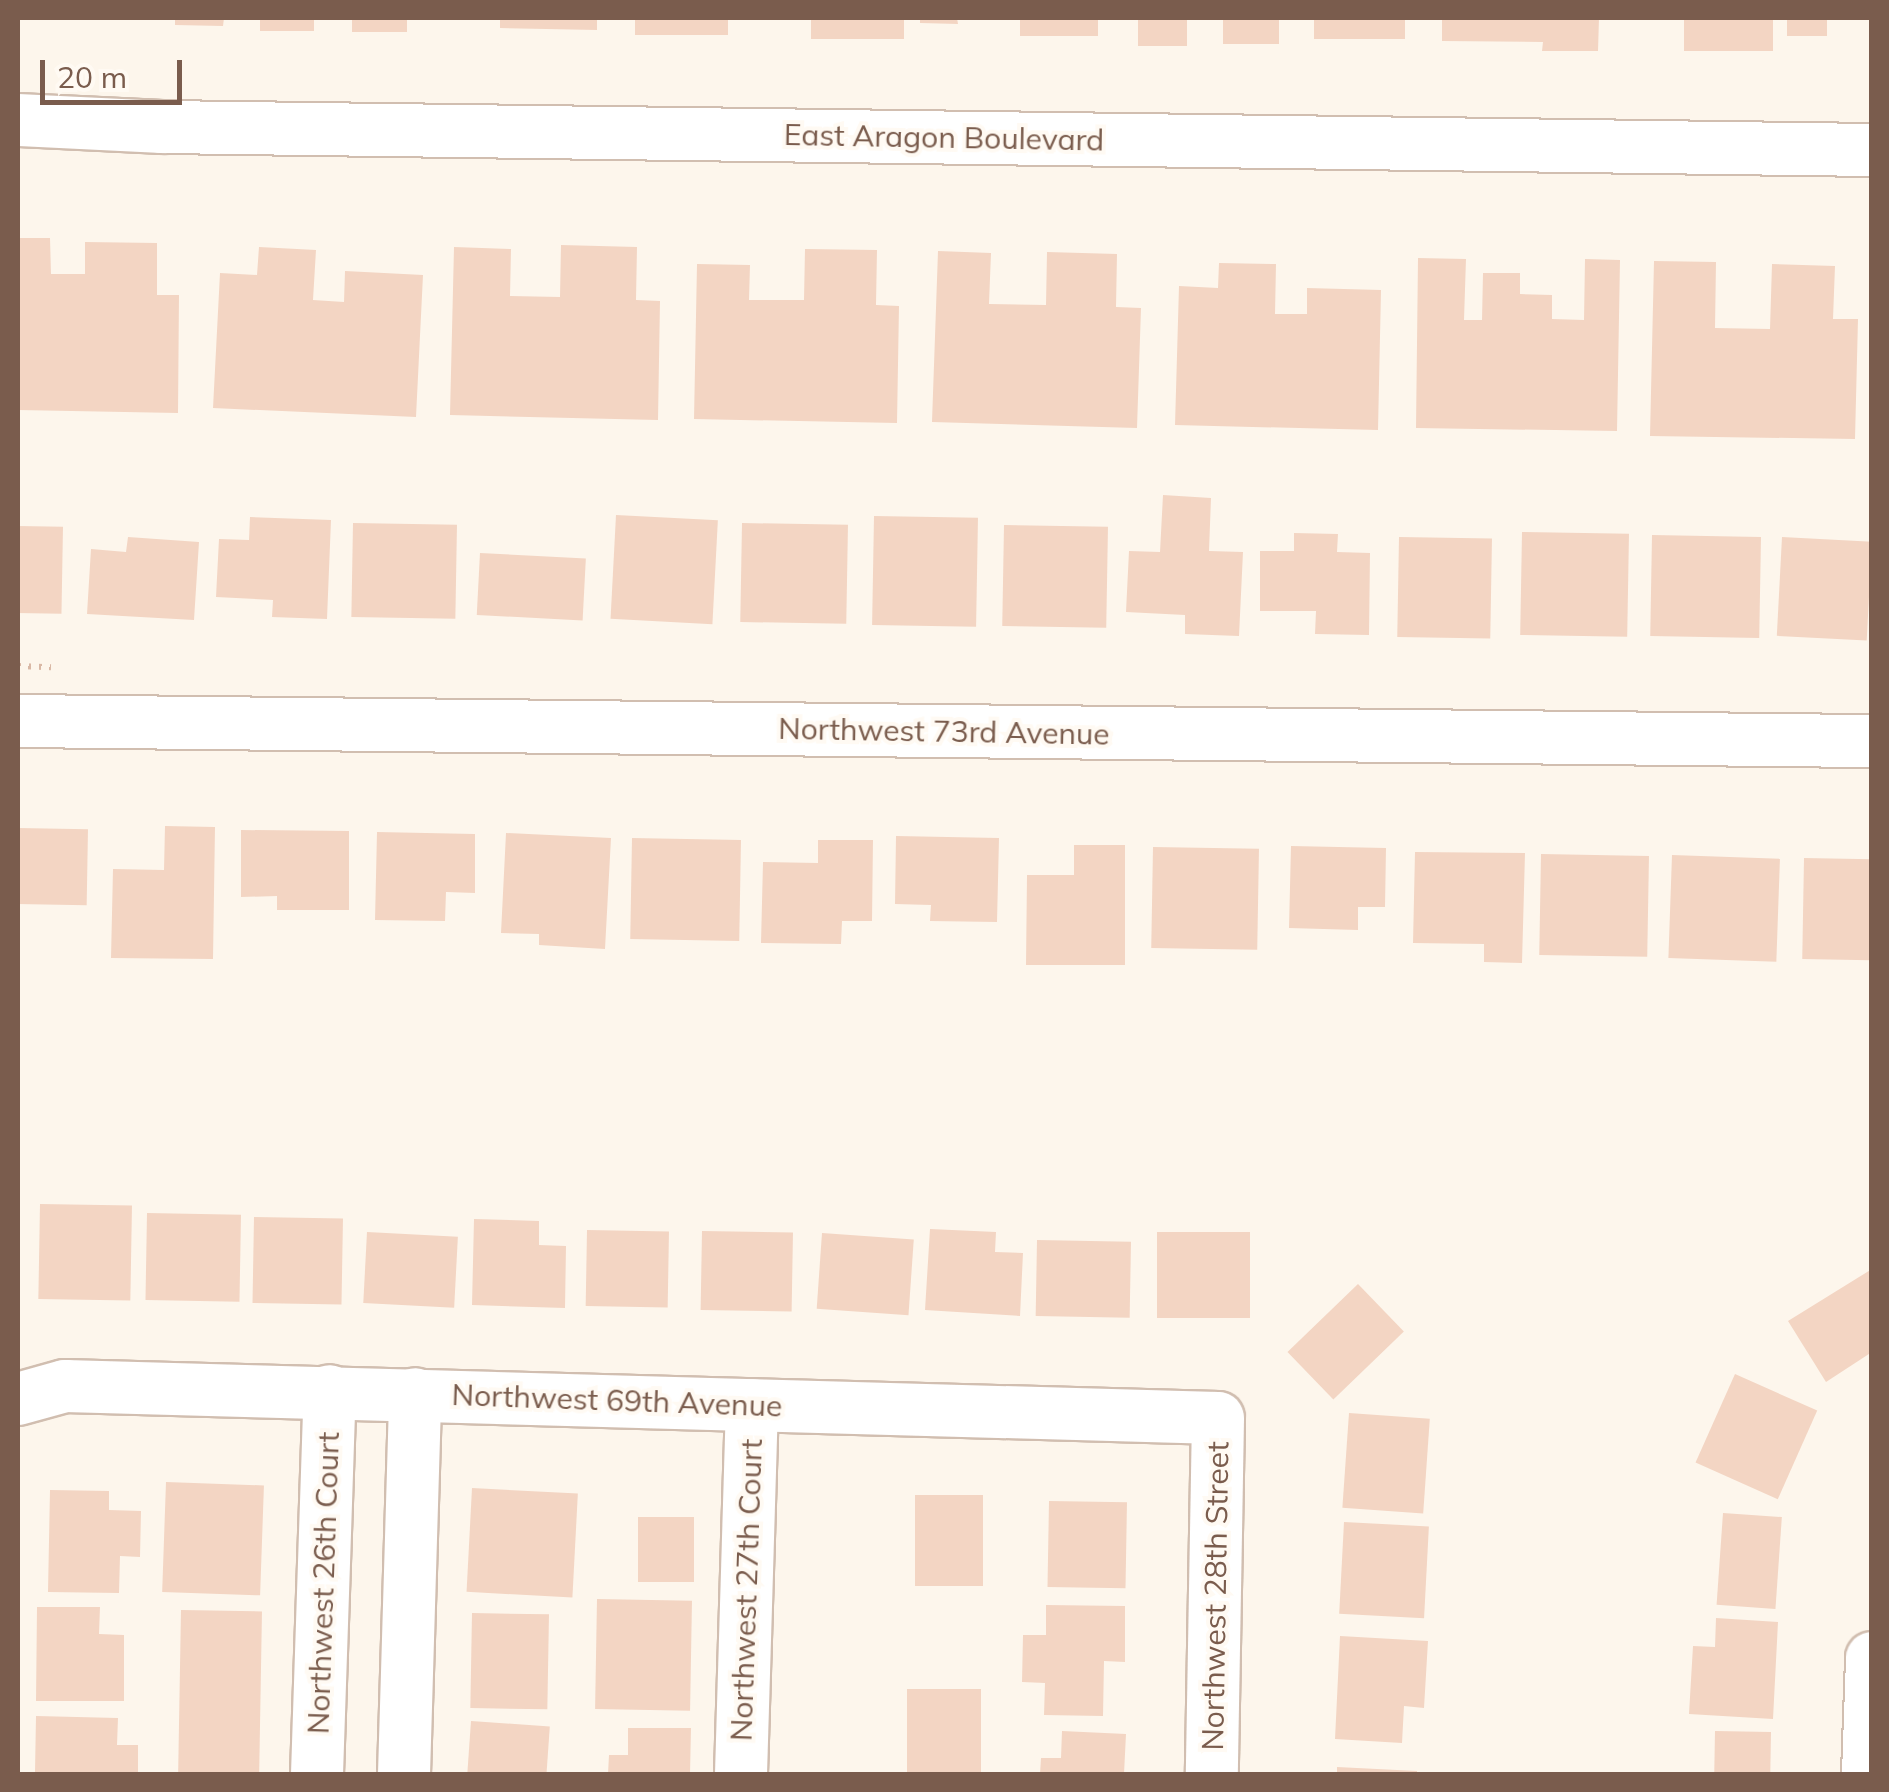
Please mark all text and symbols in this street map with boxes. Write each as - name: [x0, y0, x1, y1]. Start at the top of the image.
- scale bar: [45, 40, 188, 102]
- text: 20 m: [57, 58, 127, 96]
- street label: East Aragon Boulevard: [784, 116, 1104, 158]
- street label: Northwest 73rd Avenue: [778, 710, 1110, 752]
- street label: Northwest 69th Avenue: [451, 1376, 783, 1424]
- street label: Northwest 26th Court: [300, 1431, 346, 1735]
- street label: Northwest 27th Court: [723, 1438, 769, 1742]
- street label: Northwest 28th Street: [1194, 1441, 1236, 1751]

